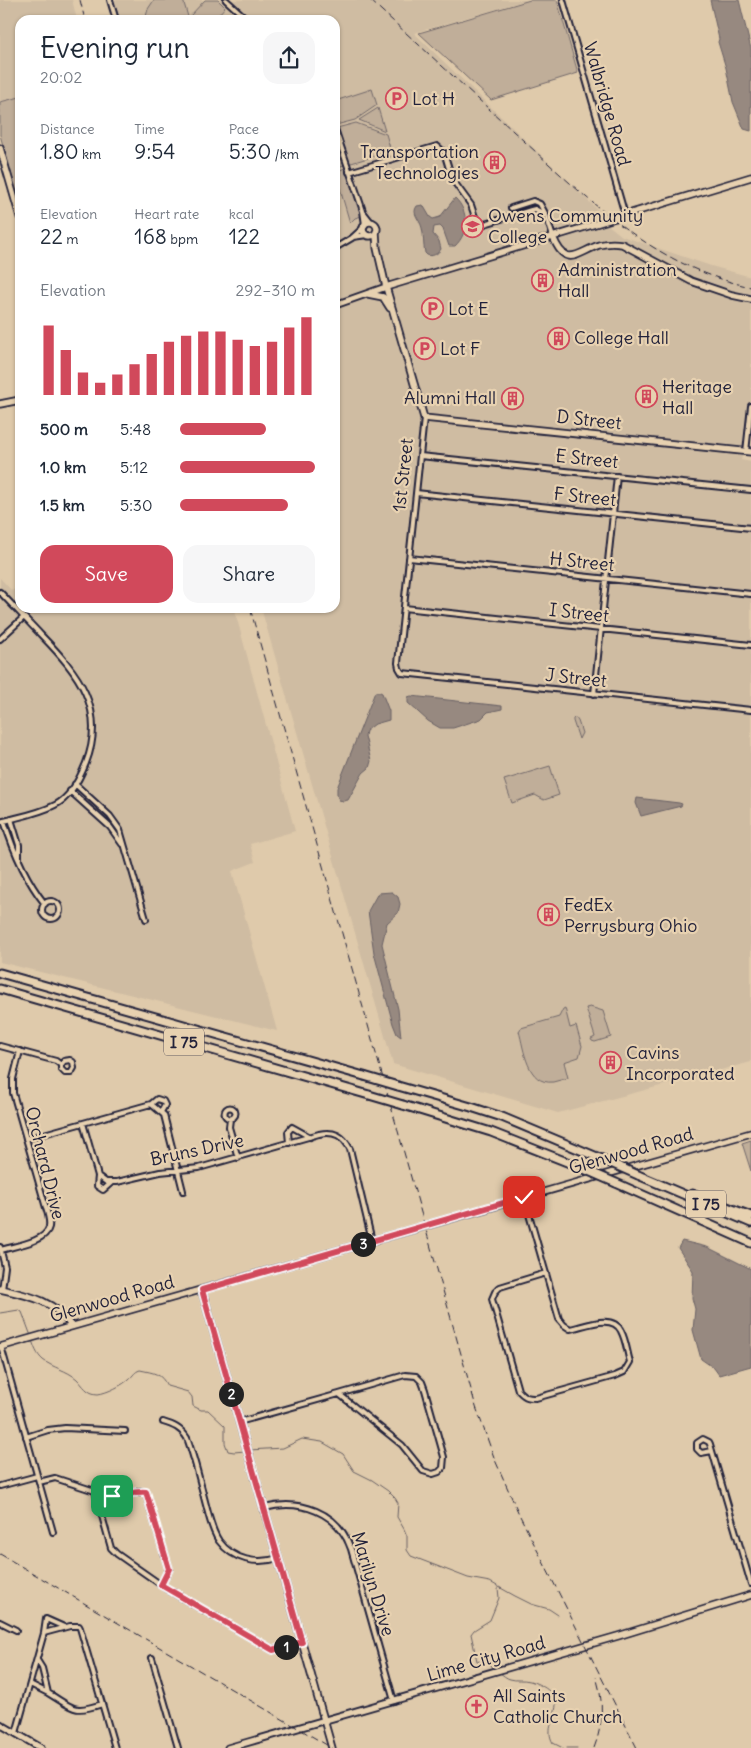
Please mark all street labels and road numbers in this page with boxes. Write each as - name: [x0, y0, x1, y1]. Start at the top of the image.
- street label: Walbridge Road: [579, 39, 636, 169]
- street label: D Street: [555, 405, 623, 434]
- street label: 1st Street: [387, 437, 418, 513]
- street label: E Street: [555, 444, 620, 473]
- street label: F Street: [553, 482, 617, 511]
- street label: H Street: [548, 547, 616, 576]
- street label: I Street: [548, 598, 610, 627]
- street label: J Street: [544, 663, 608, 692]
- road number: I 75: [164, 1028, 204, 1056]
- street label: Orchard Drive: [20, 1104, 71, 1222]
- street label: Glenwood Road: [566, 1122, 696, 1179]
- street label: Bruns Drive: [148, 1128, 246, 1171]
- road number: I 75: [686, 1190, 726, 1218]
- street label: Glenwood Road: [47, 1270, 177, 1327]
- street label: Marilyn Drive: [347, 1529, 400, 1639]
- street label: Lime City Road: [424, 1631, 548, 1686]

